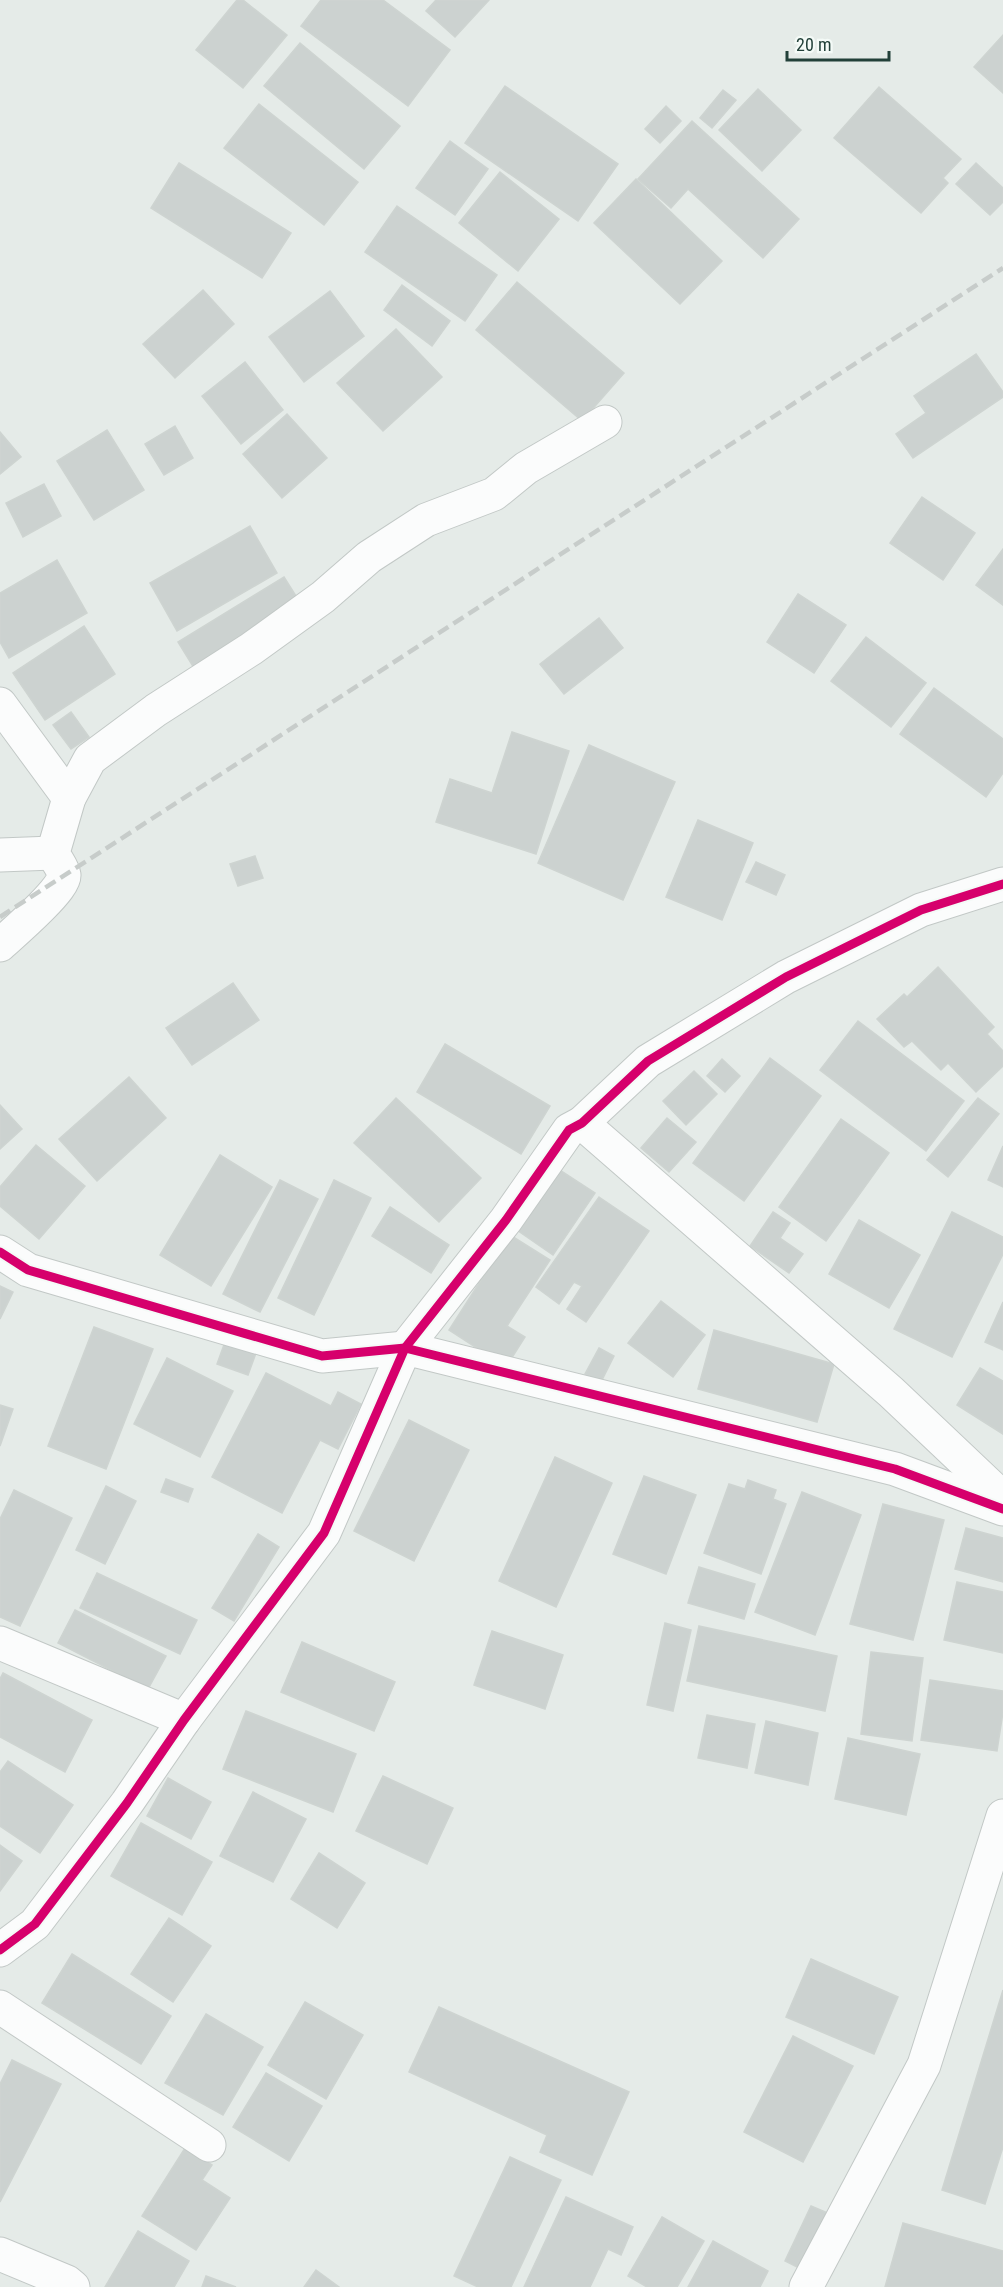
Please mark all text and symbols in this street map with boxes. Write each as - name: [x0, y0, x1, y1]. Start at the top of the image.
- scale bar: [787, 24, 889, 62]
- text: 20 m: [796, 34, 831, 55]

